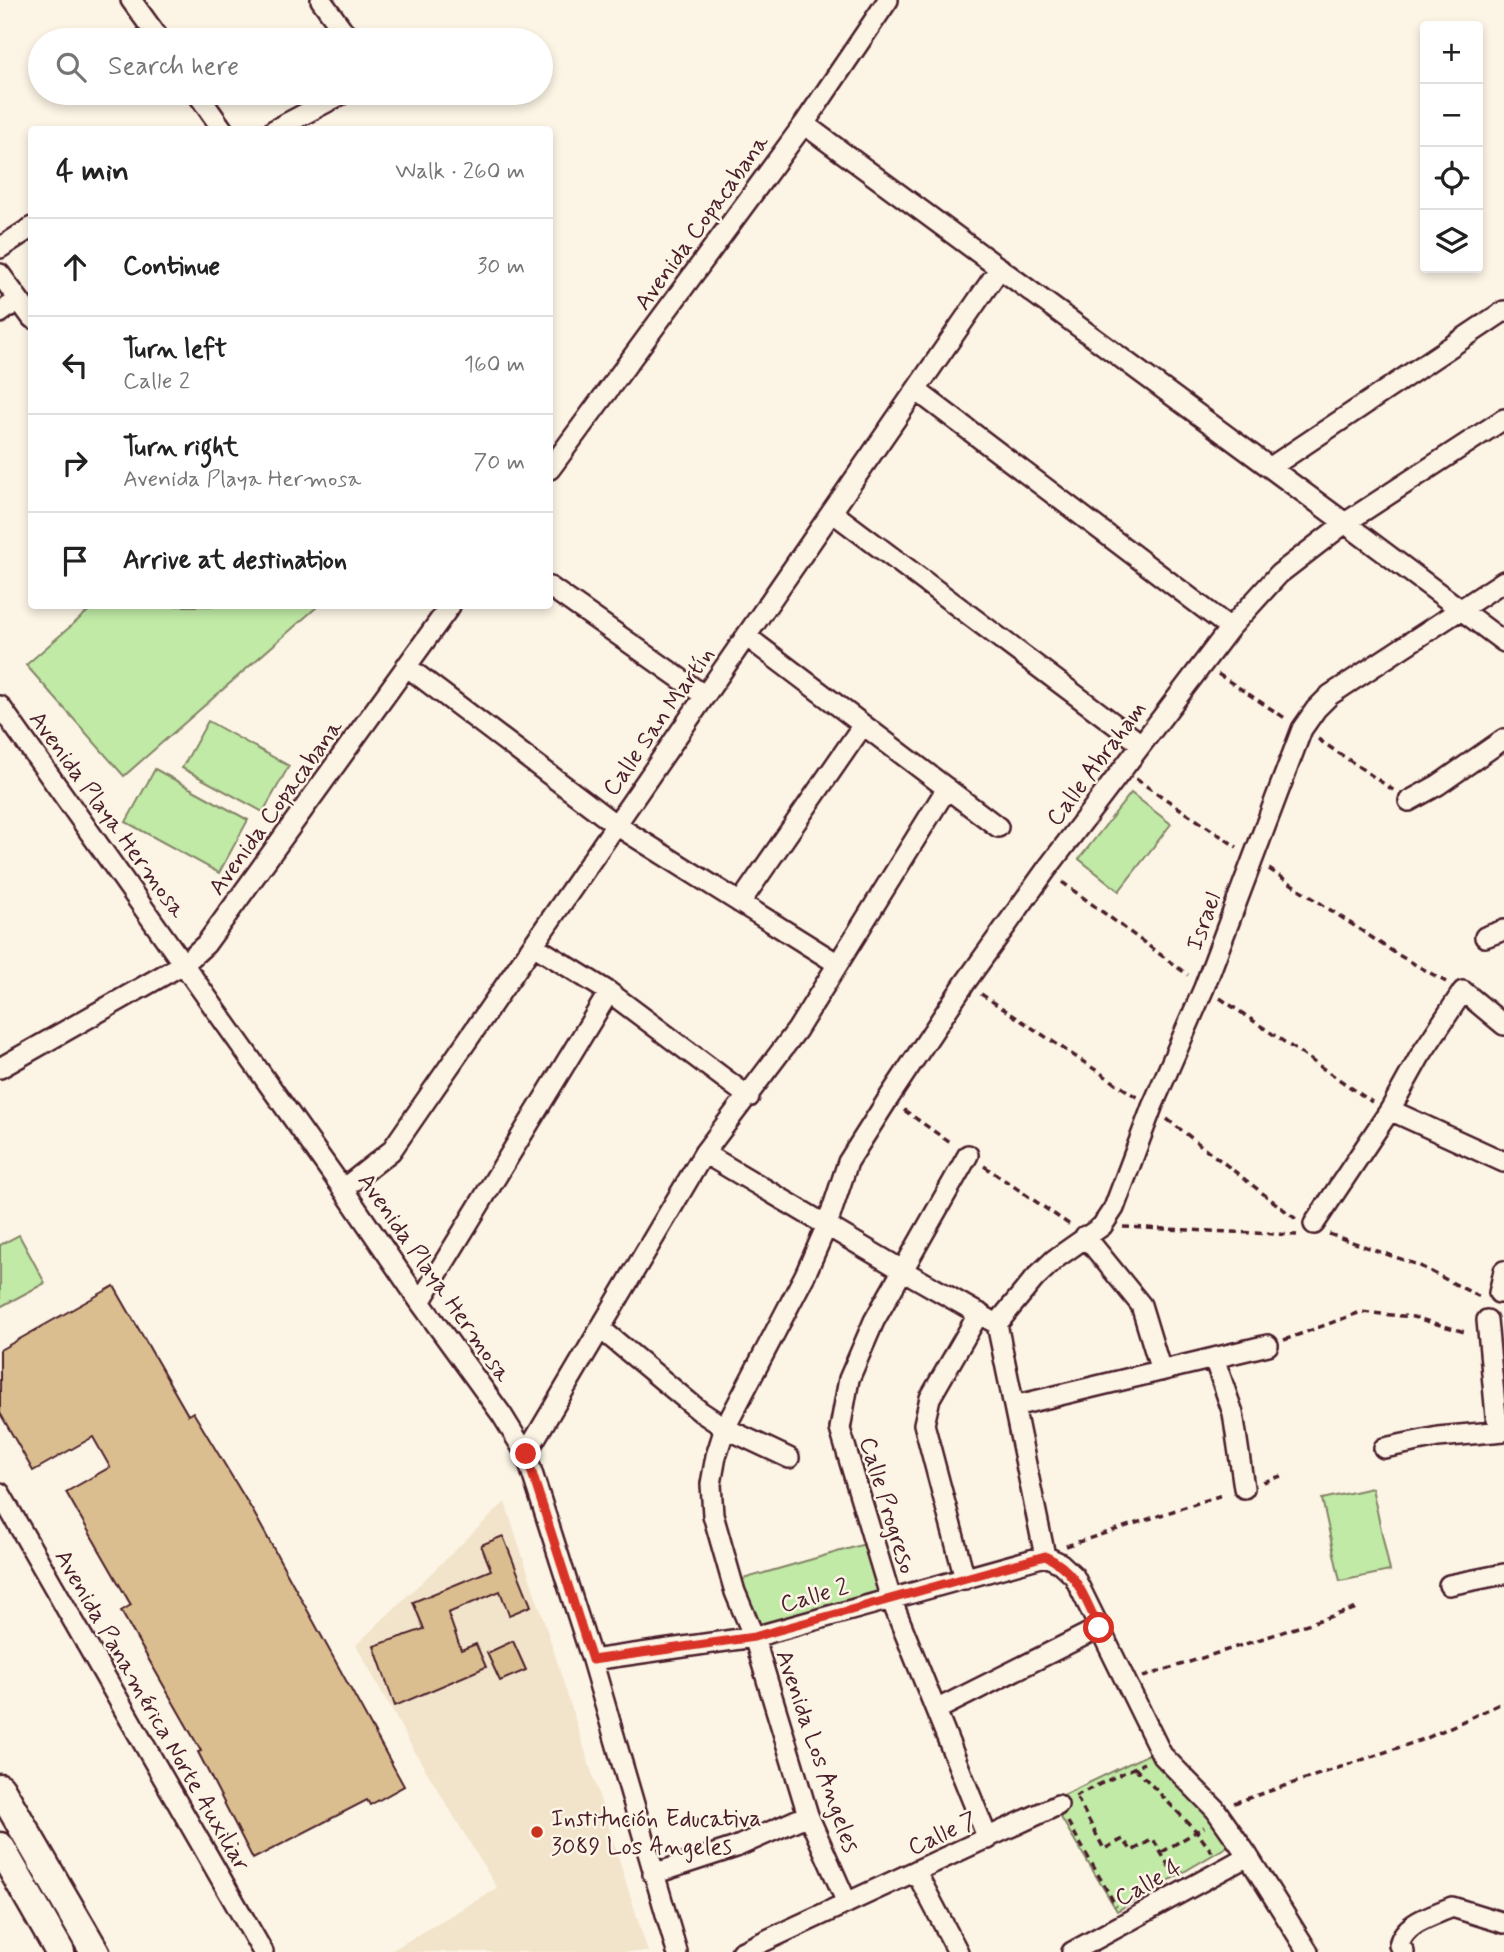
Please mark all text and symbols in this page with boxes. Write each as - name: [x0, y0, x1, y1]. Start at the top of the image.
- map controls: [1420, 21, 1483, 273]
- button: +: [1420, 21, 1483, 84]
- search box: [28, 28, 553, 105]
- icon: search: [52, 48, 90, 86]
- text: Search here: [108, 50, 239, 84]
- button: −: [1420, 84, 1483, 147]
- street label: Avenida Copacabana: [628, 128, 777, 317]
- button: locate: [1420, 147, 1483, 210]
- text: 4 min: [56, 152, 129, 191]
- text: Walk · 260 m: [395, 157, 525, 187]
- button: layers: [1420, 210, 1483, 273]
- icon: ahead: [56, 248, 94, 286]
- text: Continue: [123, 250, 220, 284]
- text: 30 m: [477, 252, 525, 282]
- text: Turn left: [123, 333, 227, 367]
- icon: left: [56, 346, 94, 384]
- text: 160 m: [464, 350, 525, 380]
- text: Calle 2: [123, 367, 190, 397]
- text: Turn right: [123, 431, 239, 465]
- icon: right: [56, 444, 94, 482]
- text: 70 m: [473, 448, 525, 478]
- text: Avenida Playa Hermosa: [123, 465, 361, 495]
- icon: arrive: [56, 542, 94, 580]
- text: Arrive at destination: [123, 544, 347, 578]
- street label: Calle San Martín: [596, 641, 722, 803]
- street label: Calle Abraham: [1040, 695, 1155, 833]
- street label: Avenida Playa Hermosa: [21, 705, 193, 925]
- street label: Avenida Copacabana: [202, 713, 351, 902]
- street label: Israel: [1180, 888, 1229, 955]
- street label: Avenida Playa Hermosa: [350, 1167, 518, 1389]
- street label: Calle Progreso: [851, 1433, 922, 1578]
- route end: [510, 1438, 541, 1469]
- street label: Avenida Panamérica Norte Auxiliar: [47, 1544, 257, 1877]
- street label: Calle 2: [777, 1572, 852, 1621]
- route start: [1083, 1612, 1114, 1643]
- street label: Avenida Los Angeles: [767, 1646, 866, 1857]
- place label: Institución Educativa 3089 Los Angeles: [551, 1804, 762, 1863]
- street label: Calle 7: [903, 1805, 982, 1864]
- marker: Institución Educativa 3089 Los Angeles: [529, 1824, 545, 1840]
- street label: Calle 4: [1110, 1852, 1188, 1914]

